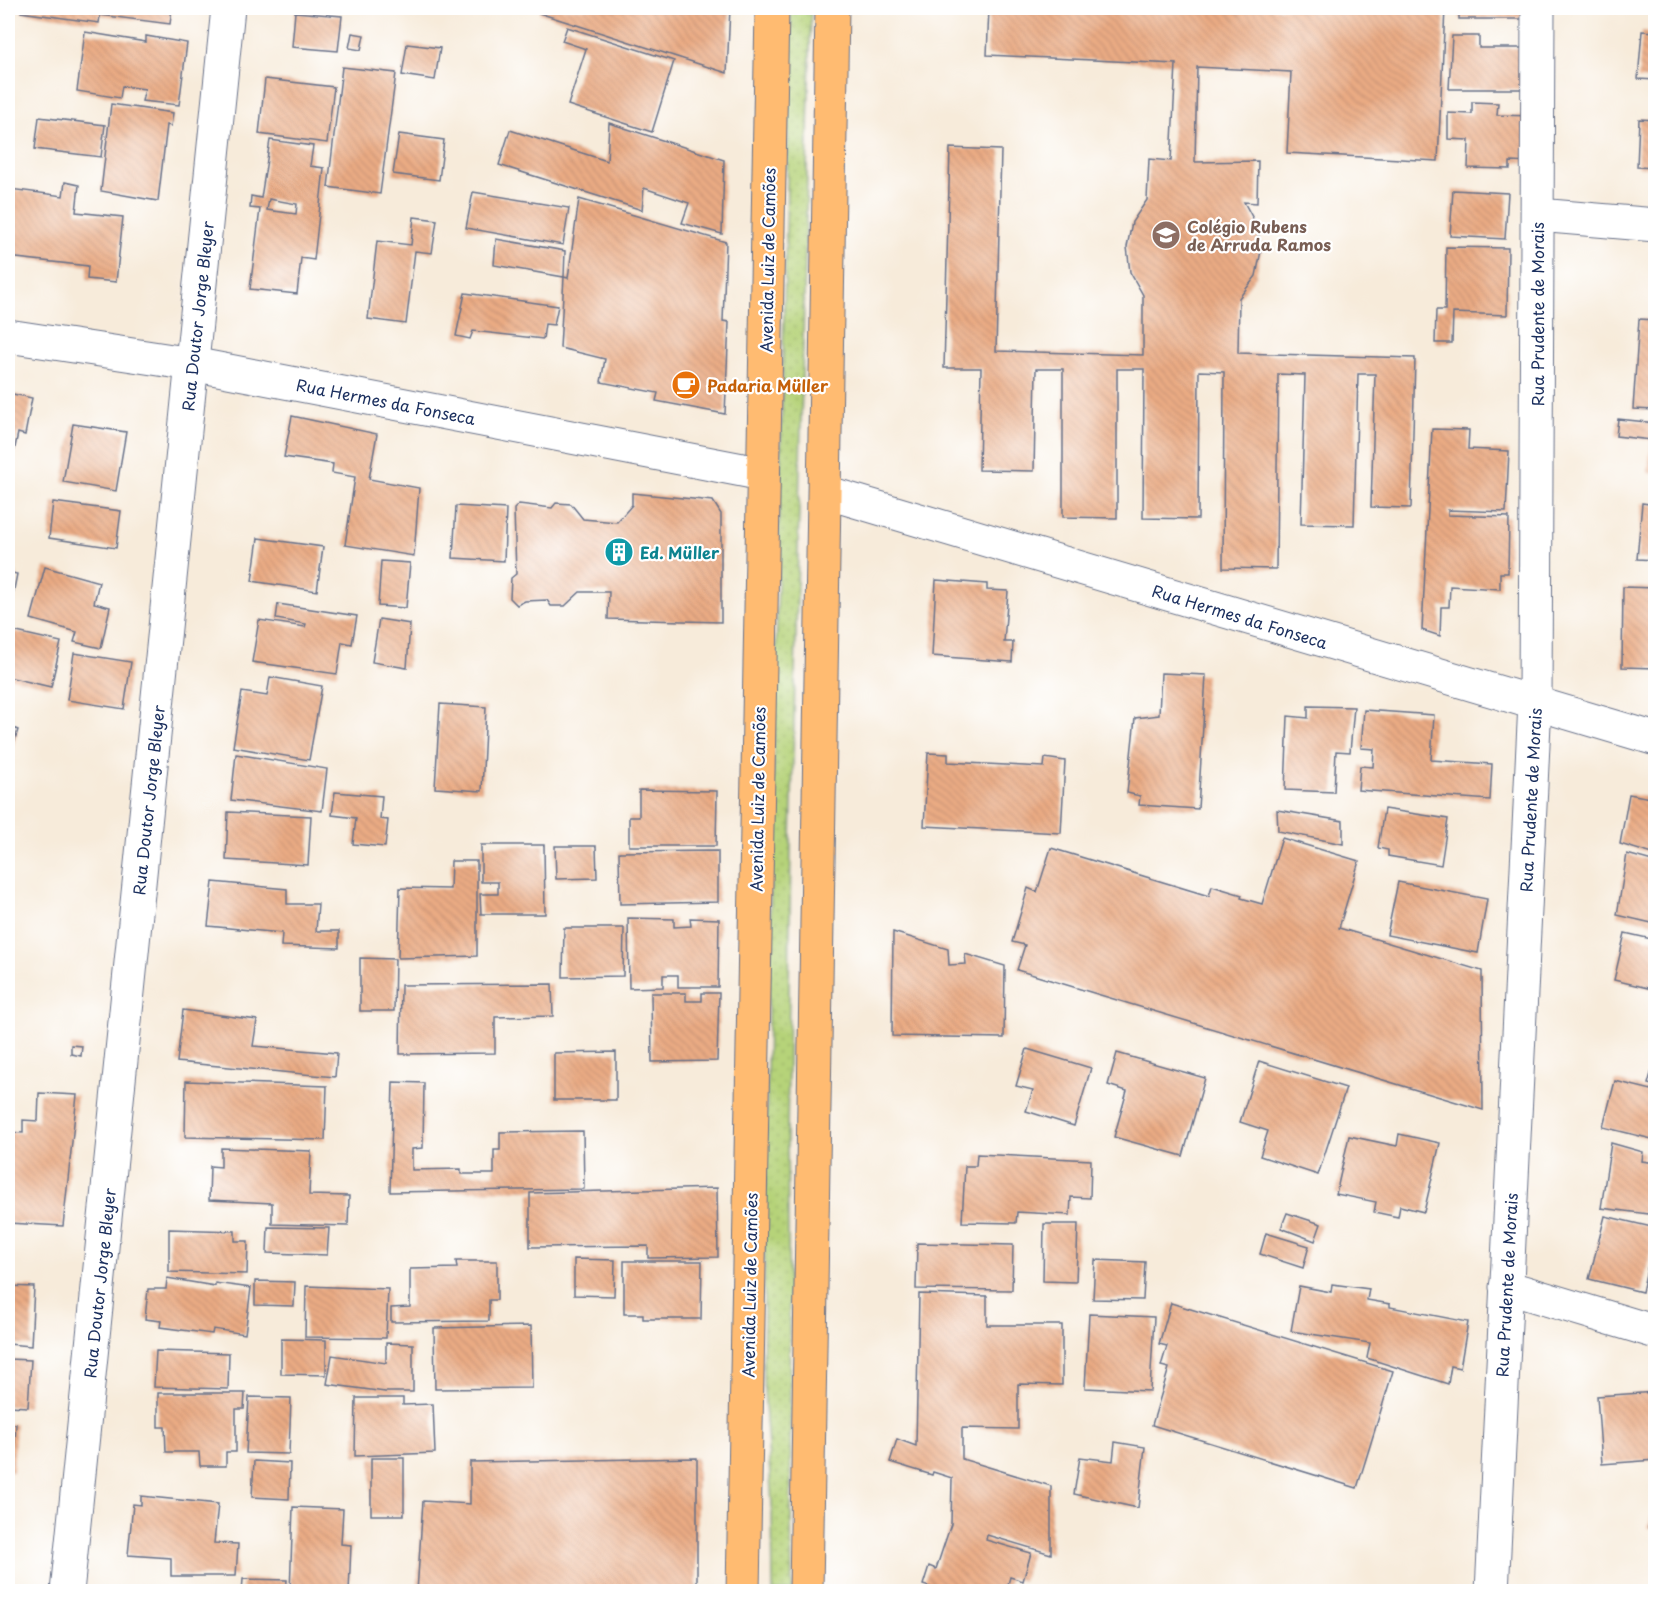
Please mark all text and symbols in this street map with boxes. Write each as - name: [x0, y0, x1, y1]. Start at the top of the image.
- street label: Avenida Luiz de Camões: [753, 167, 781, 353]
- place label: Colégio Rubens de Arruda Ramos: [1187, 214, 1331, 256]
- street label: Rua Doutor Jorge Bleyer: [175, 219, 219, 412]
- school or university icon: Colégio Rubens de Arruda Ramos: [1150, 219, 1182, 251]
- street label: Rua Prudente de Morais: [1525, 222, 1549, 406]
- cafe icon: Padaria Müller: [670, 369, 702, 401]
- street label: Rua Hermes da Fonseca: [294, 372, 478, 430]
- place label: Padaria Müller: [707, 373, 829, 397]
- building icon: Ed. Müller: [603, 536, 635, 568]
- place label: Ed. Müller: [640, 540, 720, 564]
- street label: Rua Hermes da Fonseca: [1149, 578, 1331, 654]
- street label: Rua Doutor Jorge Bleyer: [126, 703, 170, 896]
- street label: Avenida Luiz de Camões: [743, 706, 771, 892]
- street label: Rua Prudente de Morais: [1513, 707, 1547, 893]
- street label: Rua Doutor Jorge Bleyer: [77, 1186, 121, 1379]
- street label: Avenida Luiz de Camões: [735, 1192, 763, 1378]
- street label: Rua Prudente de Morais: [1489, 1192, 1523, 1378]

